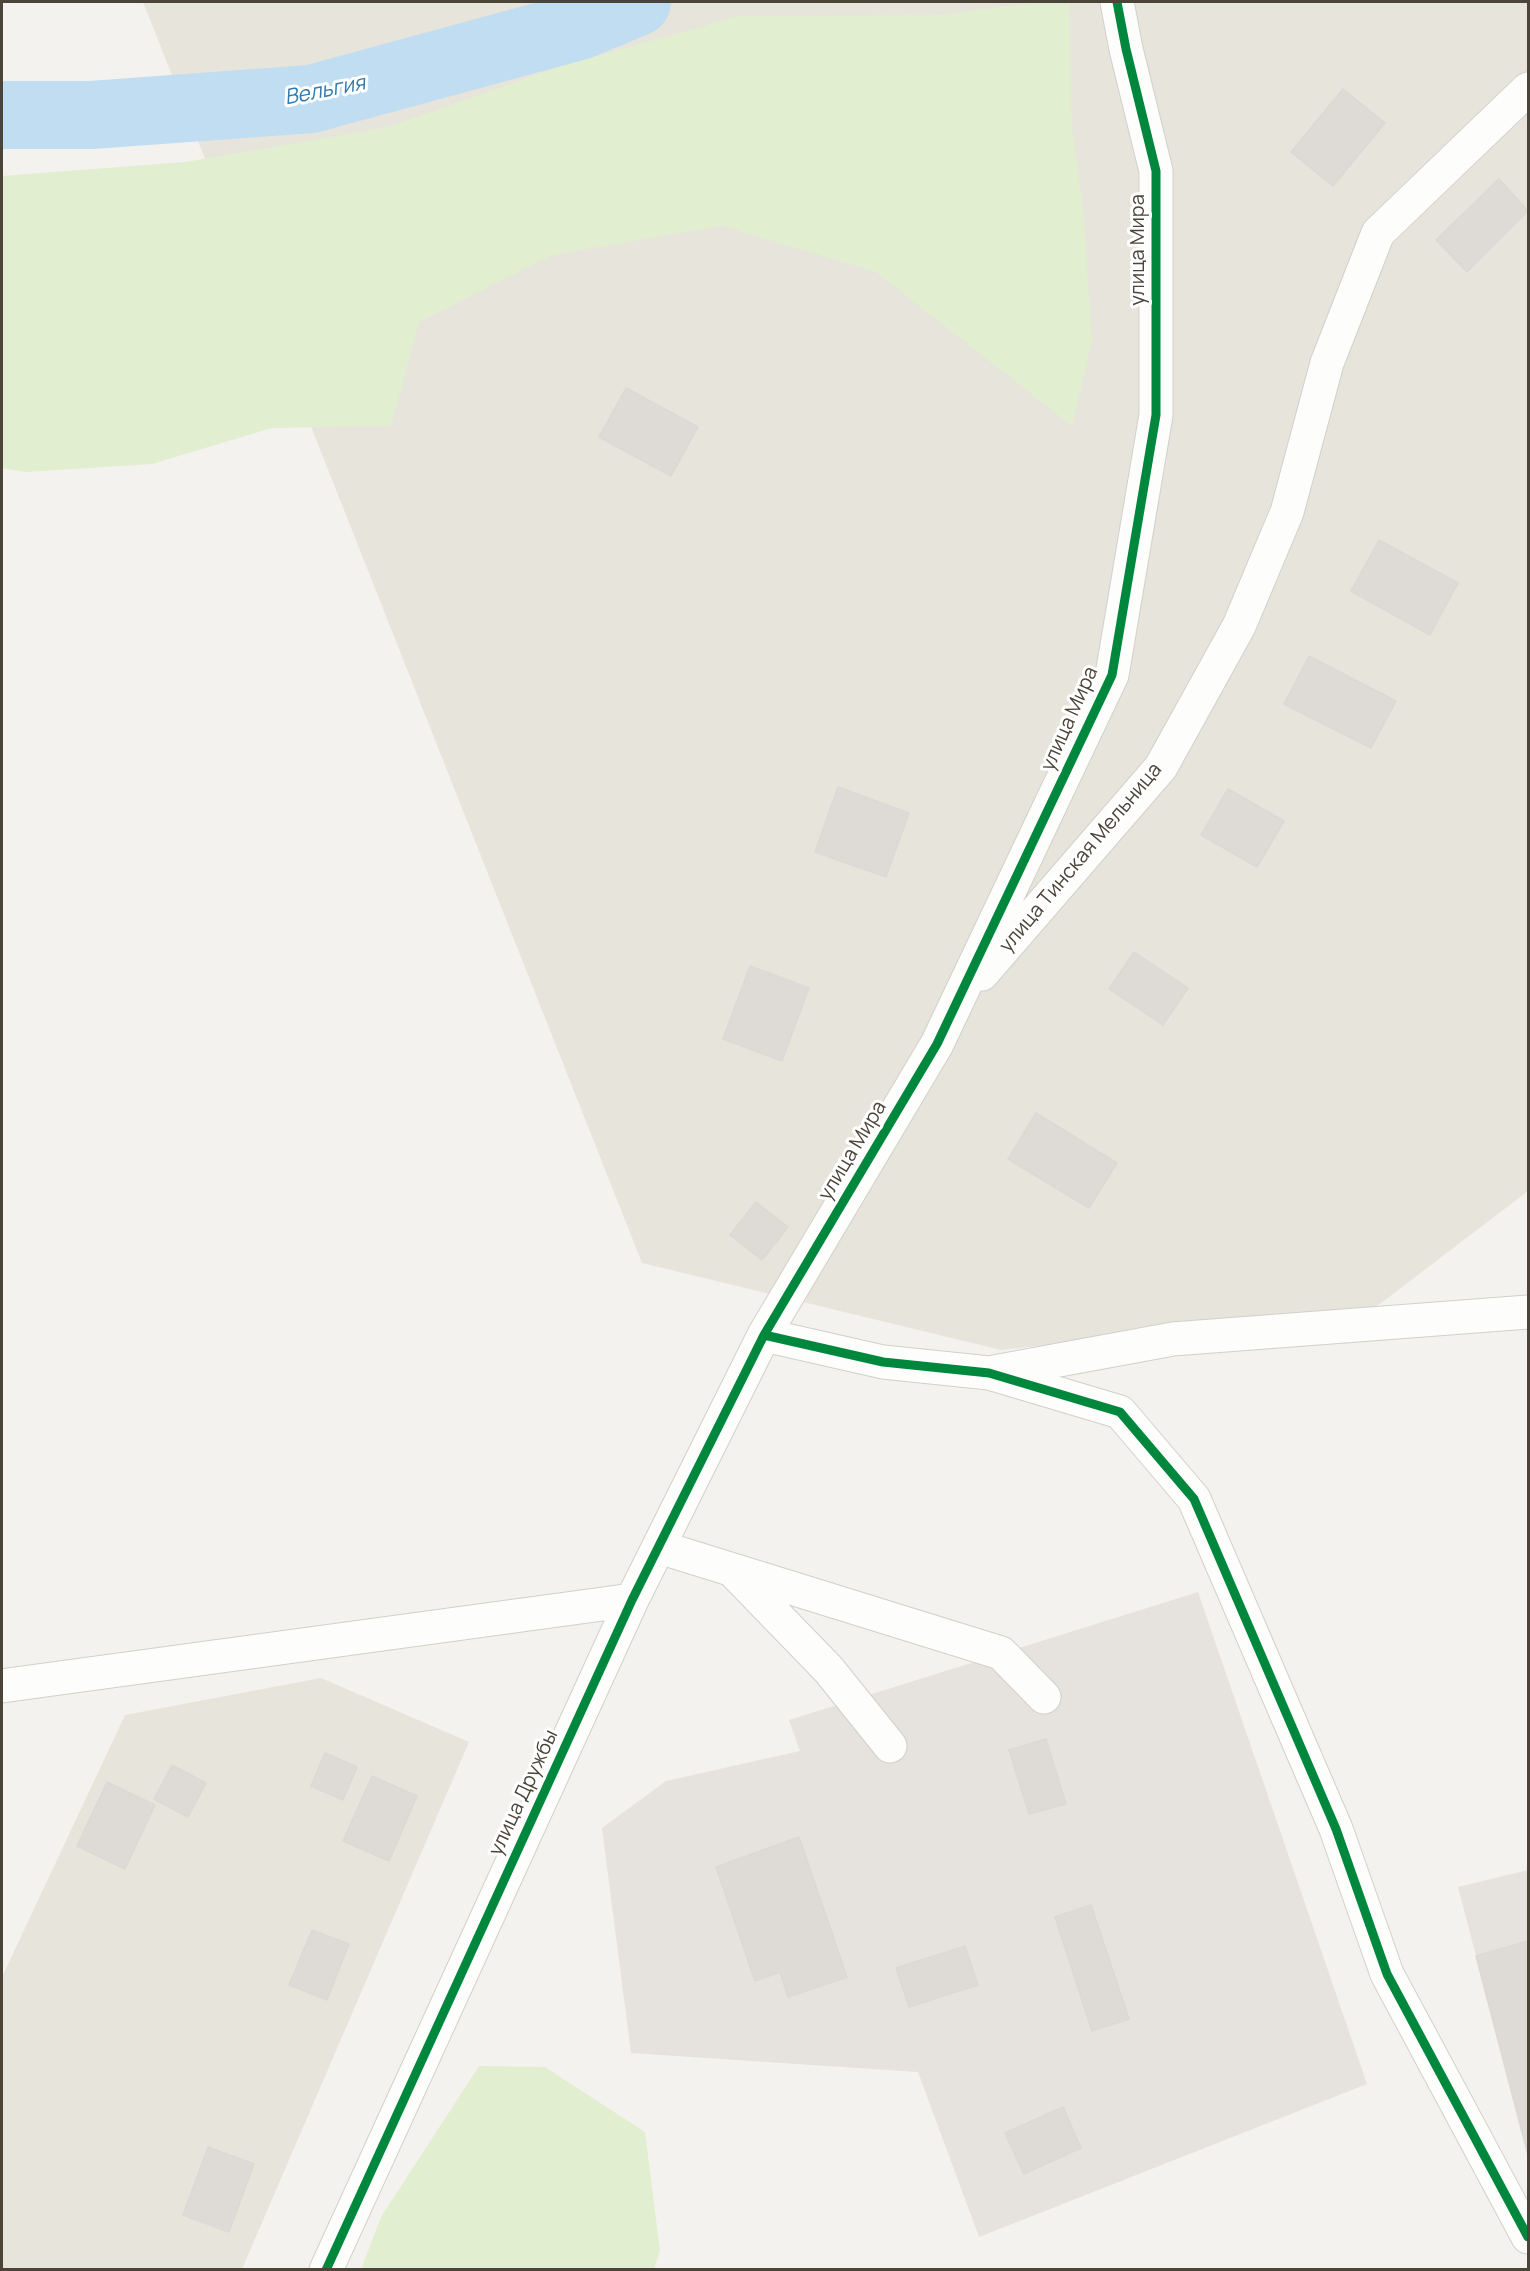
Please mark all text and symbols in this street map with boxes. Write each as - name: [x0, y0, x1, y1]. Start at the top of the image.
- water label: Вельгия: [282, 71, 368, 111]
- street label: улица Мира: [1126, 194, 1150, 306]
- street label: улица Мира: [1036, 663, 1104, 775]
- street label: улица Тинская Мельница: [995, 758, 1167, 958]
- street label: улица Мира: [814, 1097, 892, 1205]
- street label: улица Дружбы: [484, 1726, 564, 1860]

